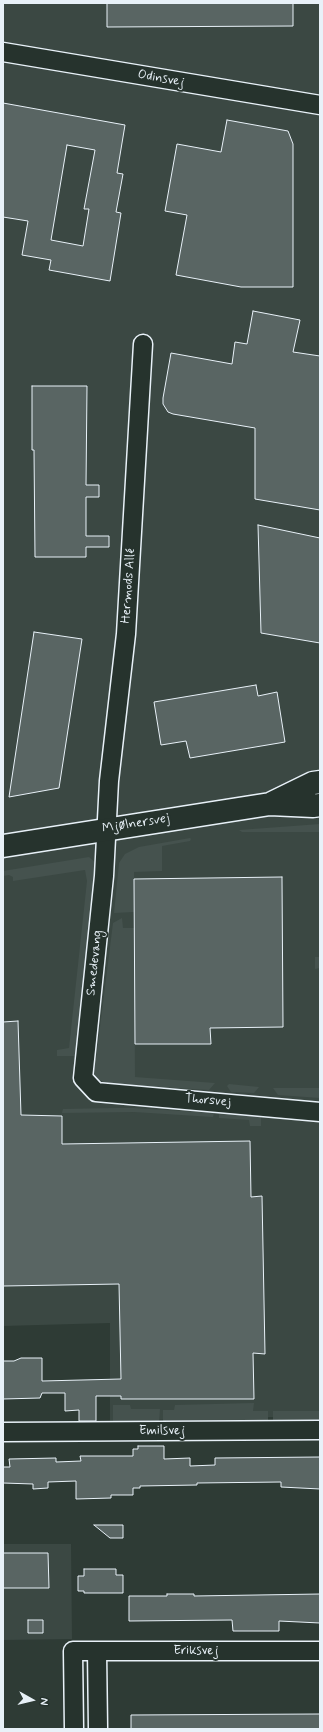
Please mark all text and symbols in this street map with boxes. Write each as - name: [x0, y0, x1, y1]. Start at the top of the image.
- street label: Odinsvej: [136, 67, 186, 91]
- street label: Hermods Allé: [119, 548, 139, 624]
- street label: Mjølnersvej: [101, 811, 171, 837]
- street label: Smedevang: [84, 929, 106, 997]
- street label: Thorsvej: [184, 1091, 232, 1111]
- street label: Emilsvej: [139, 1423, 185, 1439]
- street label: Eriksvej: [173, 1643, 219, 1659]
- north arrow: [12, 1680, 52, 1720]
- text: N: [36, 1697, 51, 1706]

